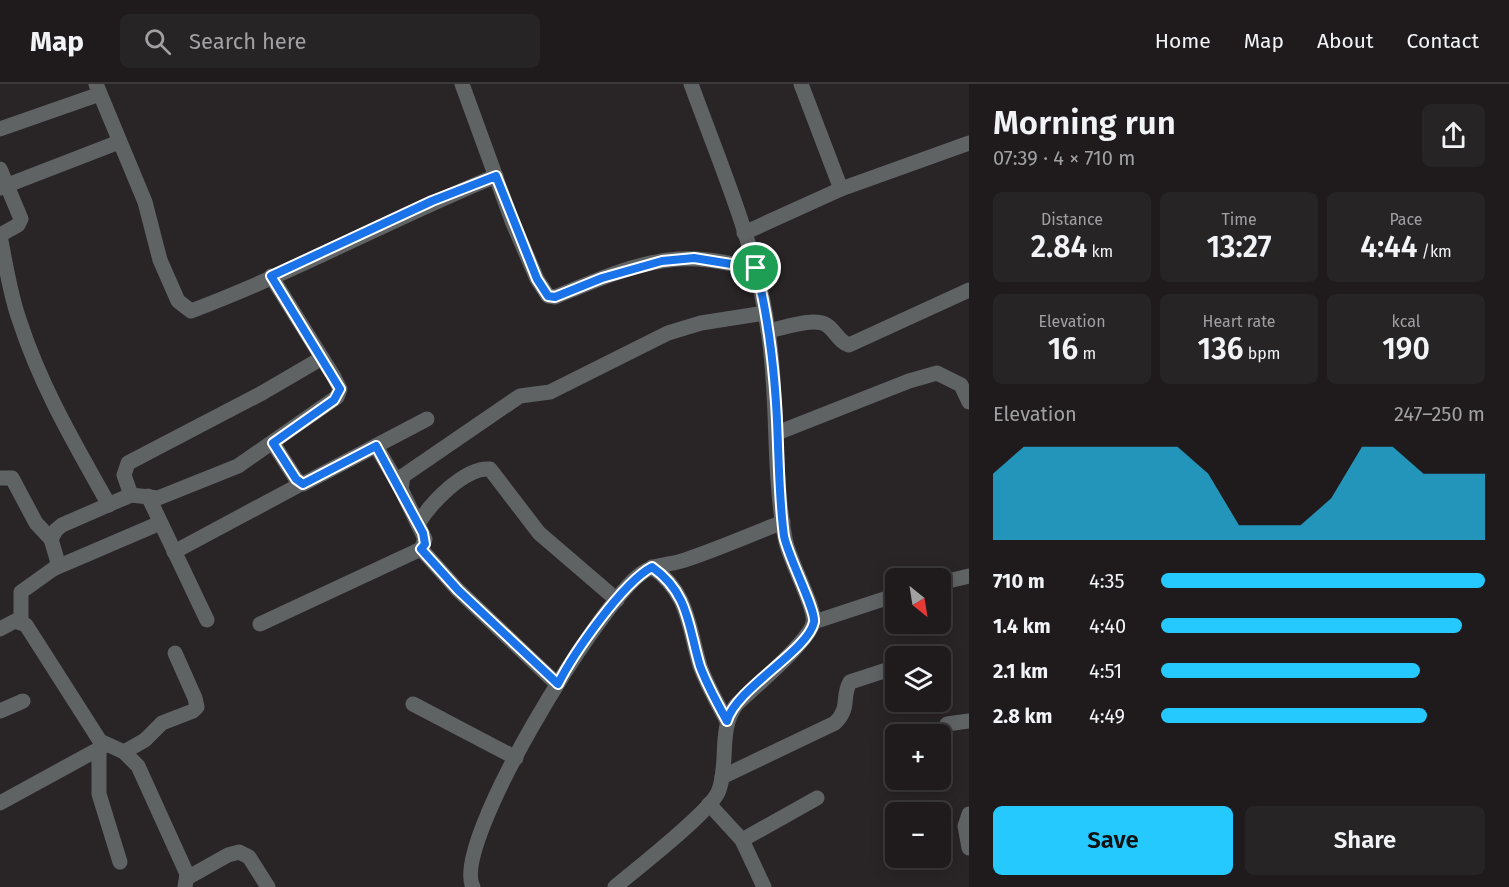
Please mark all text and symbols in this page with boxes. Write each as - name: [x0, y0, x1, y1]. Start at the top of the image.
- search box: [120, 14, 540, 68]
- text: Map: [30, 25, 84, 58]
- icon: search: [141, 25, 174, 58]
- text: Search here: [189, 28, 307, 55]
- text: Home: [1155, 28, 1211, 54]
- text: Map: [1244, 28, 1284, 54]
- text: About: [1317, 28, 1374, 54]
- text: Contact: [1407, 28, 1479, 54]
- text: Morning run: [993, 103, 1176, 143]
- button: share: [1422, 104, 1485, 167]
- text: 07:39 · 4 × 710 m: [993, 146, 1135, 170]
- text: Distance: [1041, 210, 1103, 229]
- text: Time: [1221, 210, 1257, 229]
- text: Pace: [1389, 210, 1423, 229]
- text: 2.84: [1031, 229, 1087, 265]
- text: 13:27: [1206, 229, 1272, 265]
- text: 4:44: [1360, 229, 1417, 265]
- pin: [730, 242, 781, 293]
- text: km: [1087, 242, 1113, 261]
- text: /km: [1417, 242, 1452, 261]
- icon: arrive: [739, 251, 772, 284]
- text: Elevation: [1038, 312, 1106, 331]
- text: Heart rate: [1203, 312, 1275, 331]
- text: kcal: [1392, 312, 1420, 331]
- text: 16: [1048, 331, 1078, 367]
- text: 136: [1198, 331, 1243, 367]
- text: 190: [1382, 331, 1430, 367]
- text: m: [1078, 344, 1096, 363]
- text: bpm: [1243, 344, 1280, 363]
- text: Elevation: [993, 402, 1077, 426]
- text: 247–250 m: [1394, 402, 1485, 426]
- north arrow: [885, 568, 951, 634]
- map controls: [885, 568, 951, 868]
- text: 710 m: [993, 569, 1045, 593]
- text: 4:35: [1089, 569, 1125, 593]
- text: 1.4 km: [993, 614, 1051, 638]
- text: 4:40: [1089, 614, 1126, 638]
- button: layers: [885, 646, 951, 712]
- text: 2.1 km: [993, 659, 1048, 683]
- text: 4:51: [1089, 659, 1122, 683]
- text: 2.8 km: [993, 704, 1052, 728]
- text: 4:49: [1089, 704, 1125, 728]
- button: +: [885, 724, 951, 790]
- button: −: [885, 802, 951, 868]
- button: Save: [993, 806, 1233, 875]
- button: Share: [1245, 806, 1485, 875]

